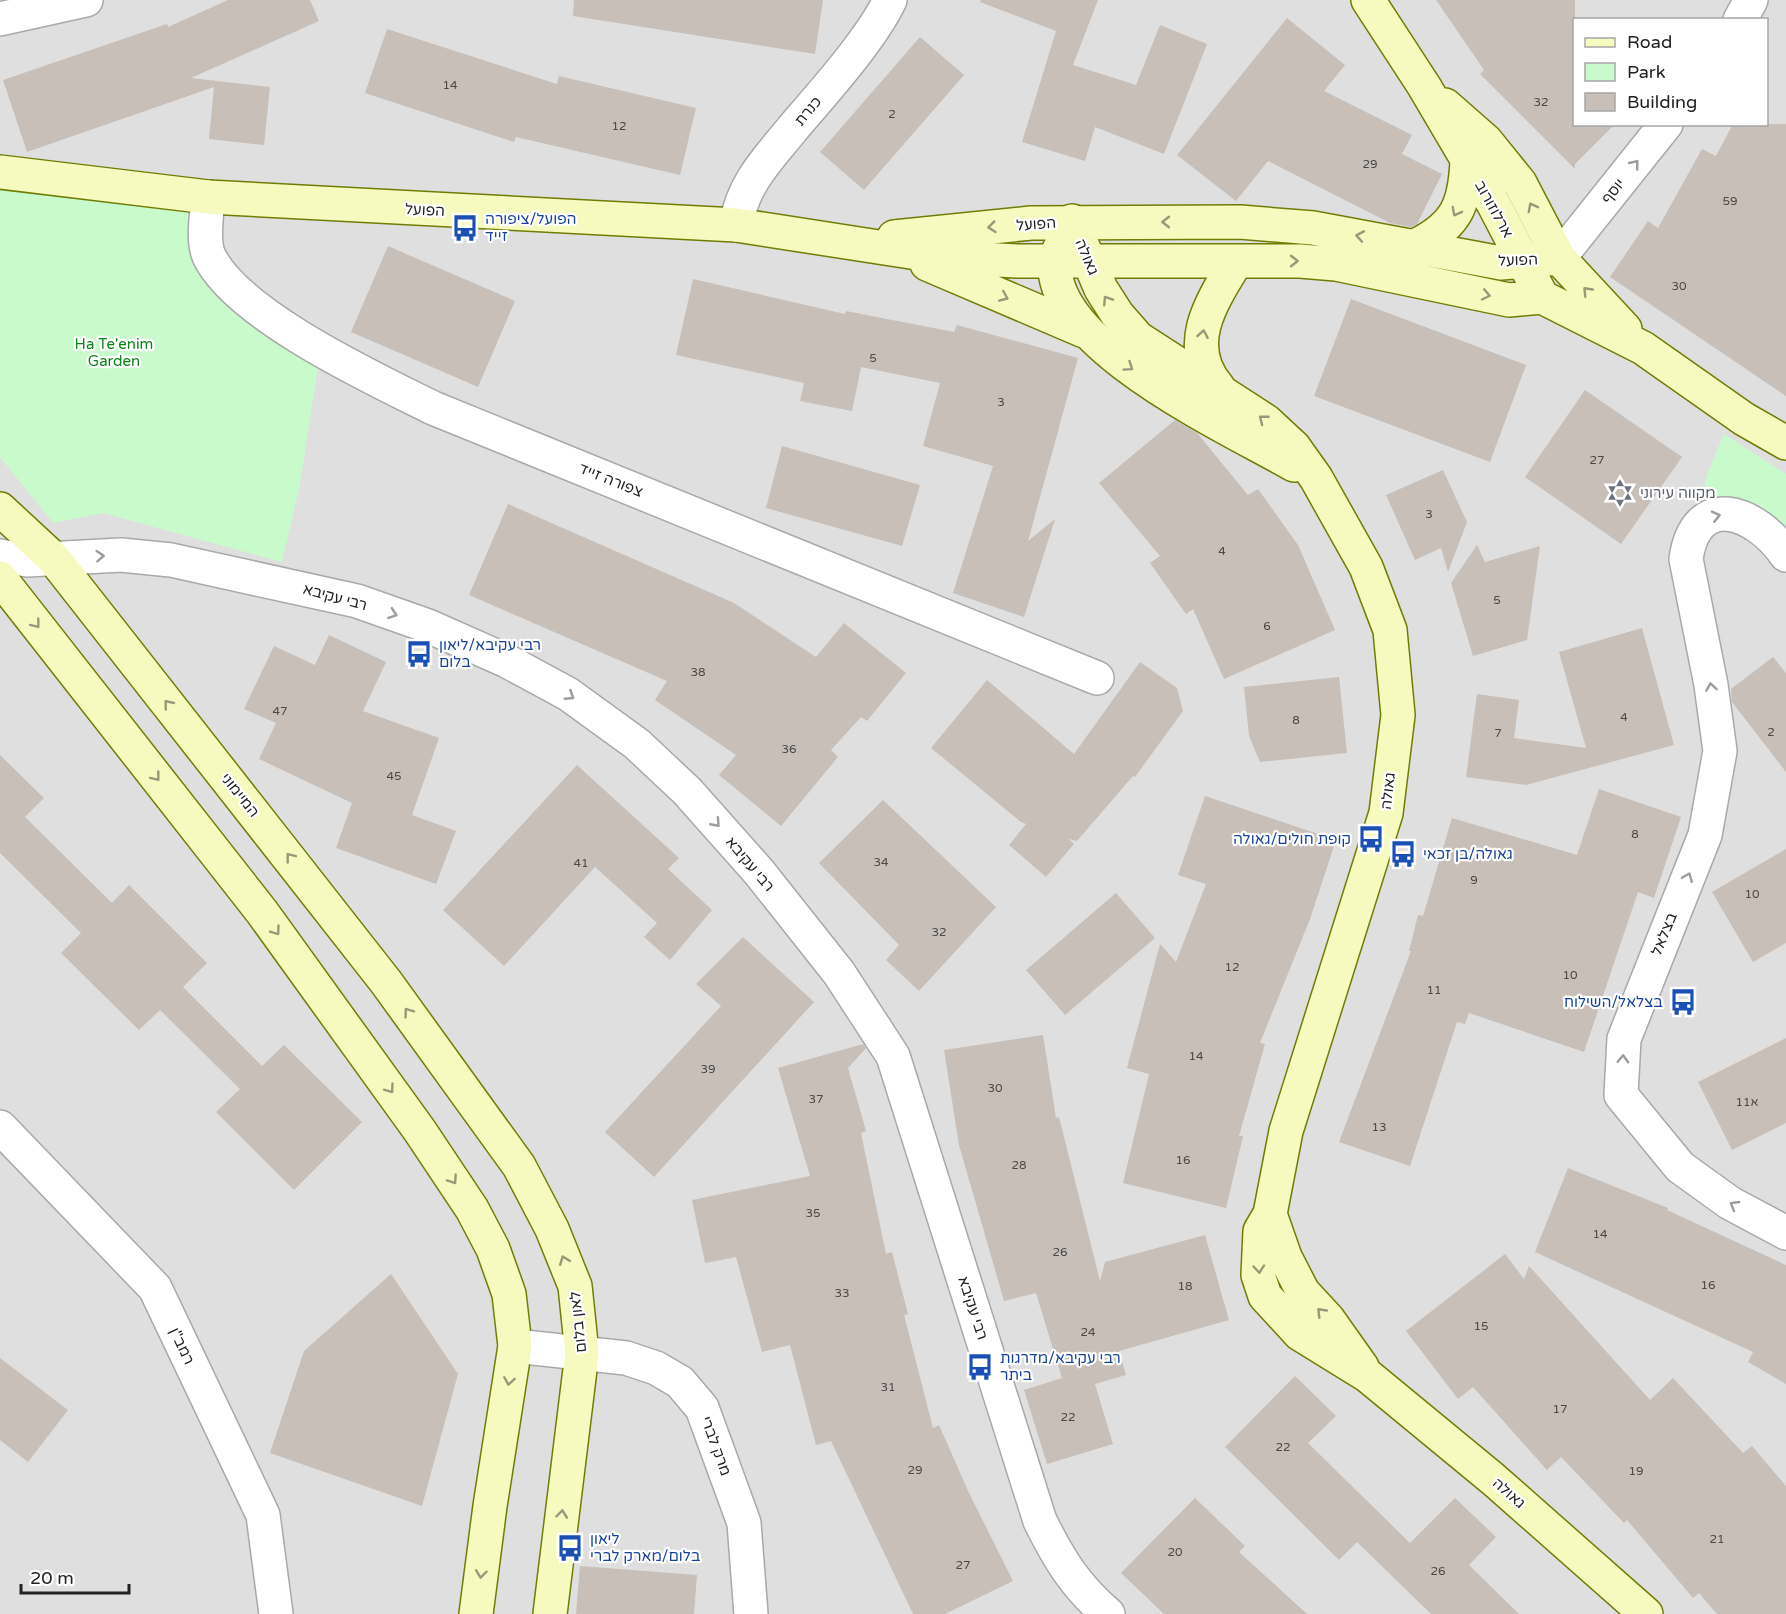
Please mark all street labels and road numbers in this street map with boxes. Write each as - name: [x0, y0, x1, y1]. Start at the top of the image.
- street label: כנרת: [791, 93, 825, 129]
- street label: יוסף: [1598, 175, 1628, 207]
- street label: ארלוזורוב: [1471, 177, 1517, 241]
- street label: הפועל: [405, 200, 445, 220]
- street label: הפועל: [1015, 214, 1057, 234]
- street label: גאולה: [1071, 236, 1103, 278]
- street label: הפועל: [1498, 250, 1538, 270]
- street label: צפורה זייד: [576, 459, 646, 501]
- street label: רבי עקיבא: [301, 580, 369, 614]
- street label: המיימוני: [217, 769, 263, 821]
- street label: גאולה: [1377, 771, 1399, 811]
- street label: רבי עקיבא: [722, 833, 778, 895]
- street label: בצלאל: [1647, 909, 1681, 958]
- street label: רבי עקיבא: [954, 1274, 992, 1342]
- street label: לאון בלום: [566, 1290, 590, 1354]
- street label: רמב"ן: [166, 1325, 198, 1367]
- street label: מרק לברי: [697, 1414, 735, 1478]
- street label: גאולה: [1489, 1474, 1529, 1512]

